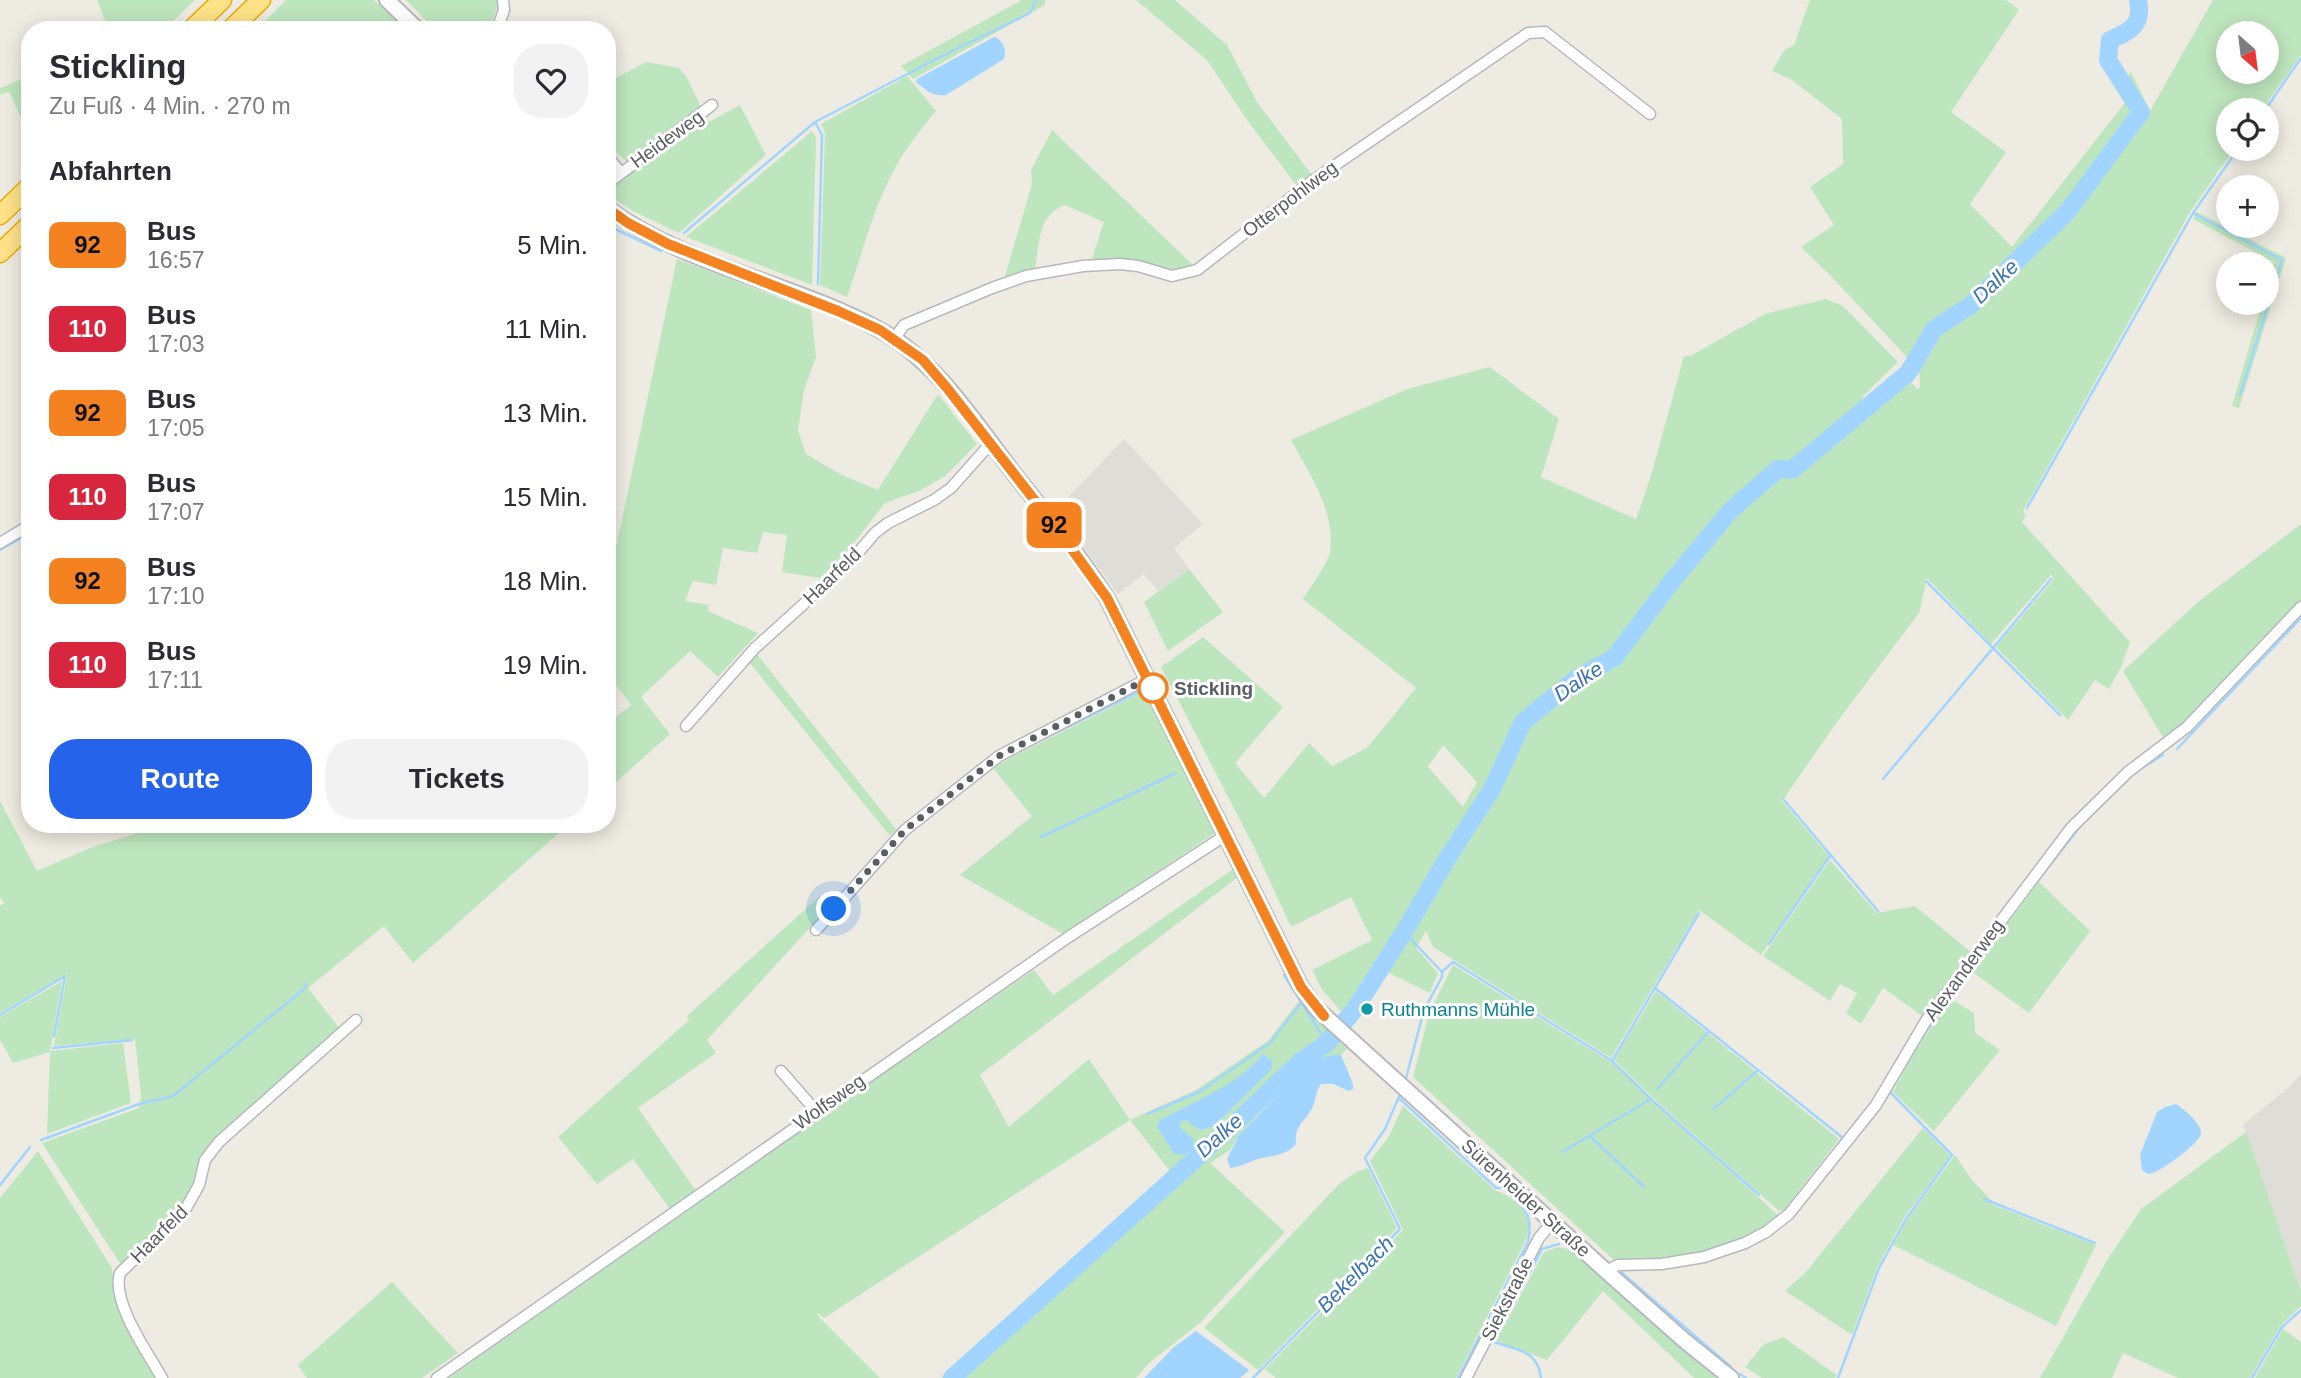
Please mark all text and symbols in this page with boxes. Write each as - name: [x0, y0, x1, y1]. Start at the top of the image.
- north arrow: [2216, 21, 2278, 84]
- map controls: [2216, 21, 2279, 315]
- button: heart: [514, 44, 588, 118]
- text: Stickling: [49, 48, 187, 85]
- text: Zu Fuß · 4 Min. · 270 m: [49, 93, 291, 119]
- button: locate: [2216, 98, 2279, 161]
- street label: Heideweg: [627, 106, 707, 172]
- text: Abfahrten: [49, 156, 172, 186]
- street label: Otterpohlweg: [1239, 157, 1341, 241]
- button: +: [2216, 175, 2279, 238]
- text: Bus: [147, 216, 196, 246]
- text: 5 Min.: [517, 230, 588, 260]
- text: 92: [74, 231, 101, 258]
- text: 16:57: [147, 247, 205, 273]
- button: −: [2216, 252, 2279, 315]
- water label: Dalke: [1968, 254, 2022, 308]
- text: Bus: [147, 300, 196, 330]
- text: 11 Min.: [505, 314, 588, 344]
- text: 110: [68, 315, 107, 342]
- text: 17:03: [147, 331, 205, 357]
- text: Bus: [147, 384, 196, 414]
- text: 13 Min.: [503, 398, 588, 428]
- text: 92: [74, 399, 101, 426]
- text: 17:05: [147, 415, 205, 441]
- text: Bus: [147, 468, 196, 498]
- text: 15 Min.: [503, 482, 588, 512]
- text: 110: [68, 483, 107, 510]
- text: 17:07: [147, 499, 205, 525]
- line badge: 92: [1023, 502, 1086, 548]
- text: 92: [1041, 511, 1067, 538]
- street label: Haarfeld: [799, 543, 865, 609]
- text: Bus: [147, 552, 196, 582]
- text: 18 Min.: [503, 566, 588, 596]
- text: 92: [74, 567, 101, 594]
- text: 17:10: [147, 583, 205, 609]
- text: Bus: [147, 636, 196, 666]
- text: 19 Min.: [503, 650, 588, 680]
- text: 110: [68, 651, 107, 678]
- water label: Dalke: [1549, 656, 1607, 706]
- text: 17:11: [147, 667, 203, 693]
- marker: Stickling: [1138, 673, 1168, 703]
- place label: Stickling: [1174, 678, 1253, 699]
- button: Route: [49, 739, 312, 819]
- button: Tickets: [326, 739, 588, 819]
- your location: [816, 891, 851, 926]
- street label: Alexanderweg: [1920, 915, 2008, 1025]
- place label: Ruthmanns Mühle: [1381, 999, 1535, 1020]
- marker: Ruthmanns Mühle: [1359, 1001, 1375, 1017]
- street label: Wolfsweg: [789, 1070, 869, 1134]
- water label: Dalke: [1191, 1108, 1247, 1162]
- street label: Sürenheider Straße: [1457, 1135, 1595, 1261]
- street label: Haarfeld: [126, 1201, 192, 1267]
- water label: Bekelbach: [1312, 1231, 1398, 1317]
- street label: Siekstraße: [1477, 1254, 1537, 1344]

